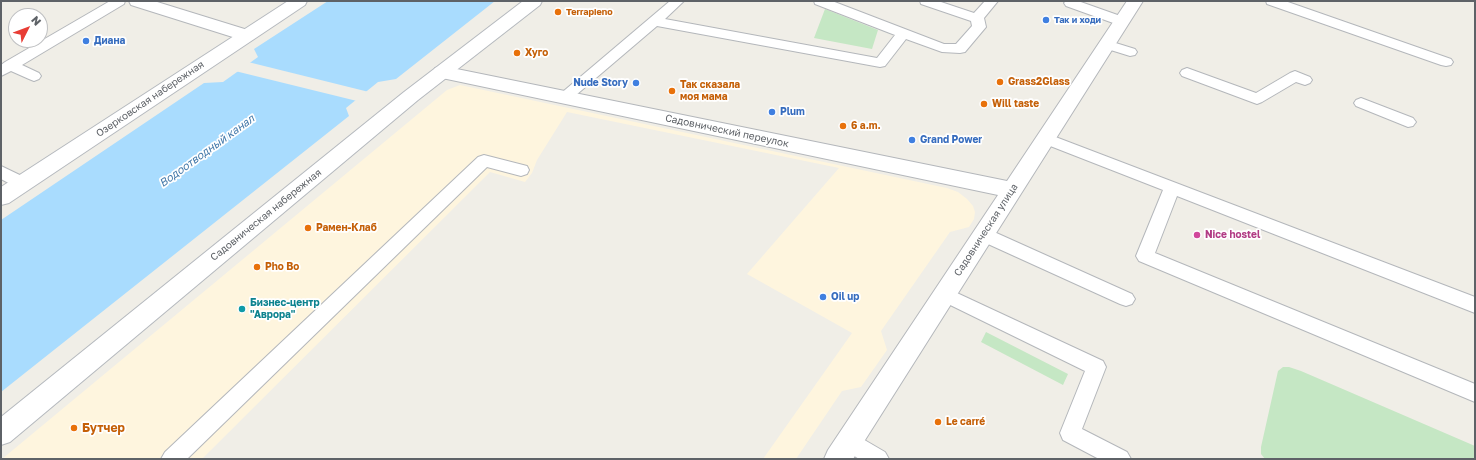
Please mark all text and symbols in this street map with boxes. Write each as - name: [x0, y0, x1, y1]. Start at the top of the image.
- marker: Terrapieno: [553, 7, 563, 17]
- place label: Terrapieno: [566, 7, 613, 17]
- north arrow: [8, 8, 48, 48]
- text: N: [29, 13, 44, 28]
- marker: Так и ходи: [1041, 15, 1051, 25]
- place label: Так и ходи: [1054, 15, 1101, 25]
- place label: Диана: [94, 35, 125, 47]
- marker: Диана: [81, 36, 91, 46]
- place label: Хуго: [525, 47, 548, 59]
- marker: Хуго: [512, 48, 522, 58]
- street label: Озерковская набережная: [94, 58, 206, 140]
- place label: Grass2Glass: [1008, 76, 1070, 88]
- place label: Nude Story: [573, 77, 628, 89]
- marker: Grass2Glass: [995, 77, 1005, 87]
- marker: Nude Story: [631, 78, 641, 88]
- place label: Так сказала моя мама: [680, 79, 740, 102]
- marker: Так сказала моя мама: [667, 86, 677, 96]
- place label: Will taste: [992, 98, 1039, 110]
- marker: Will taste: [979, 99, 989, 109]
- place label: Plum: [780, 106, 805, 118]
- marker: Plum: [767, 107, 777, 117]
- water label: Водоотводный канал: [157, 112, 257, 190]
- street label: Садовнический переулок: [664, 112, 790, 150]
- place label: 6 a.m.: [851, 120, 881, 132]
- marker: 6 a.m.: [838, 121, 848, 131]
- place label: Grand Power: [920, 134, 982, 146]
- marker: Grand Power: [907, 135, 917, 145]
- street label: Садовническая набережная: [208, 166, 324, 264]
- street label: Садовническая улица: [952, 181, 1020, 279]
- place label: Рамен-Клаб: [316, 222, 377, 234]
- marker: Рамен-Клаб: [303, 223, 313, 233]
- place label: Nice hostel: [1205, 229, 1260, 241]
- marker: Nice hostel: [1192, 230, 1202, 240]
- place label: Pho Bo: [265, 261, 299, 273]
- marker: Pho Bo: [252, 262, 262, 272]
- place label: Oil up: [831, 291, 859, 303]
- marker: Oil up: [818, 292, 828, 302]
- place label: Бизнес-центр "Аврора": [250, 297, 320, 320]
- marker: Бизнес-центр "Аврора": [237, 304, 247, 314]
- place label: Le carré: [946, 416, 985, 428]
- marker: Le carré: [933, 417, 943, 427]
- place label: Бутчер: [82, 421, 125, 435]
- marker: Бутчер: [69, 423, 79, 433]

